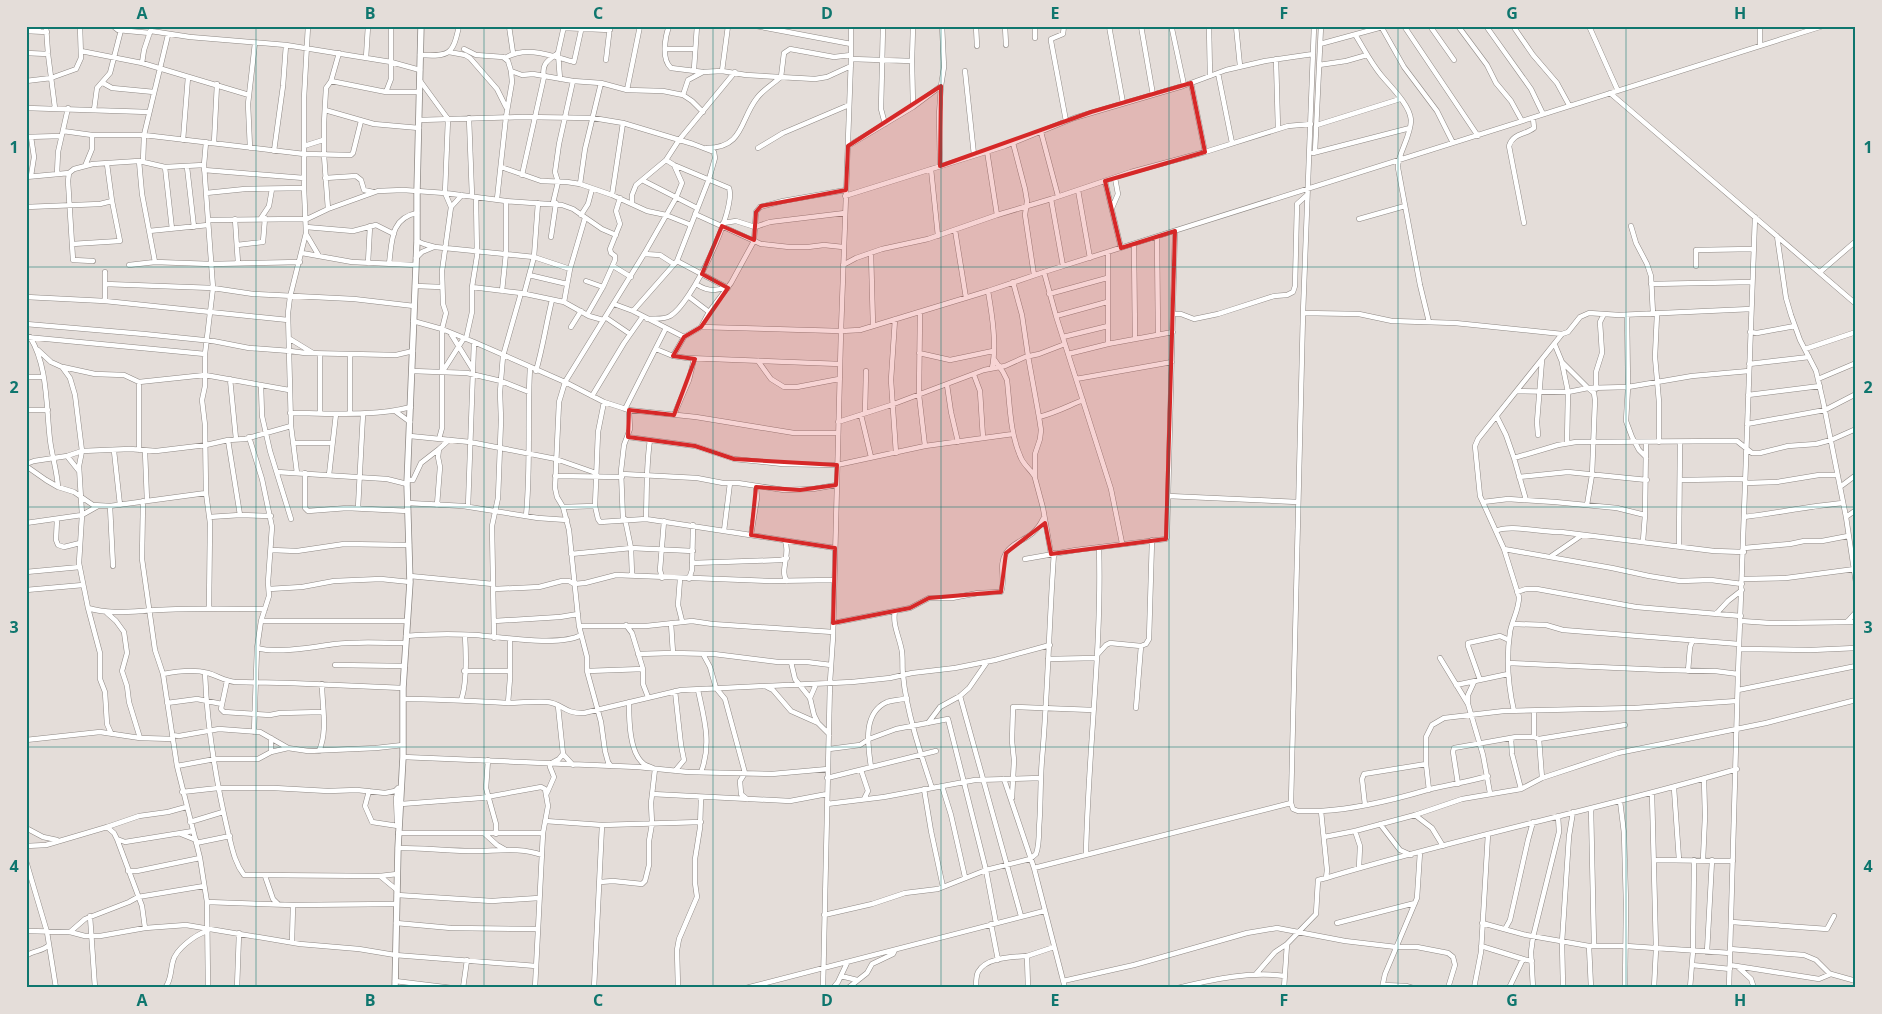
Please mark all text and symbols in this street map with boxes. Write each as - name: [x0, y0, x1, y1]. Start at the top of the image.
- text: A: [136, 2, 148, 24]
- text: B: [365, 2, 375, 24]
- text: C: [593, 2, 603, 24]
- text: D: [821, 2, 833, 24]
- text: E: [1051, 2, 1060, 24]
- text: F: [1280, 2, 1288, 24]
- text: G: [1506, 2, 1518, 24]
- text: H: [1734, 2, 1746, 24]
- text: 1: [9, 136, 19, 158]
- text: 1: [1863, 136, 1873, 158]
- text: 2: [9, 376, 19, 398]
- text: 2: [1863, 376, 1873, 398]
- text: 3: [9, 616, 19, 638]
- text: 3: [1863, 616, 1873, 638]
- text: 4: [9, 855, 19, 877]
- text: 4: [1863, 855, 1873, 877]
- text: A: [136, 989, 148, 1011]
- text: B: [365, 989, 375, 1011]
- text: C: [593, 989, 603, 1011]
- text: D: [821, 989, 833, 1011]
- text: E: [1051, 989, 1060, 1011]
- text: F: [1280, 989, 1288, 1011]
- text: G: [1506, 989, 1518, 1011]
- text: H: [1734, 989, 1746, 1011]

